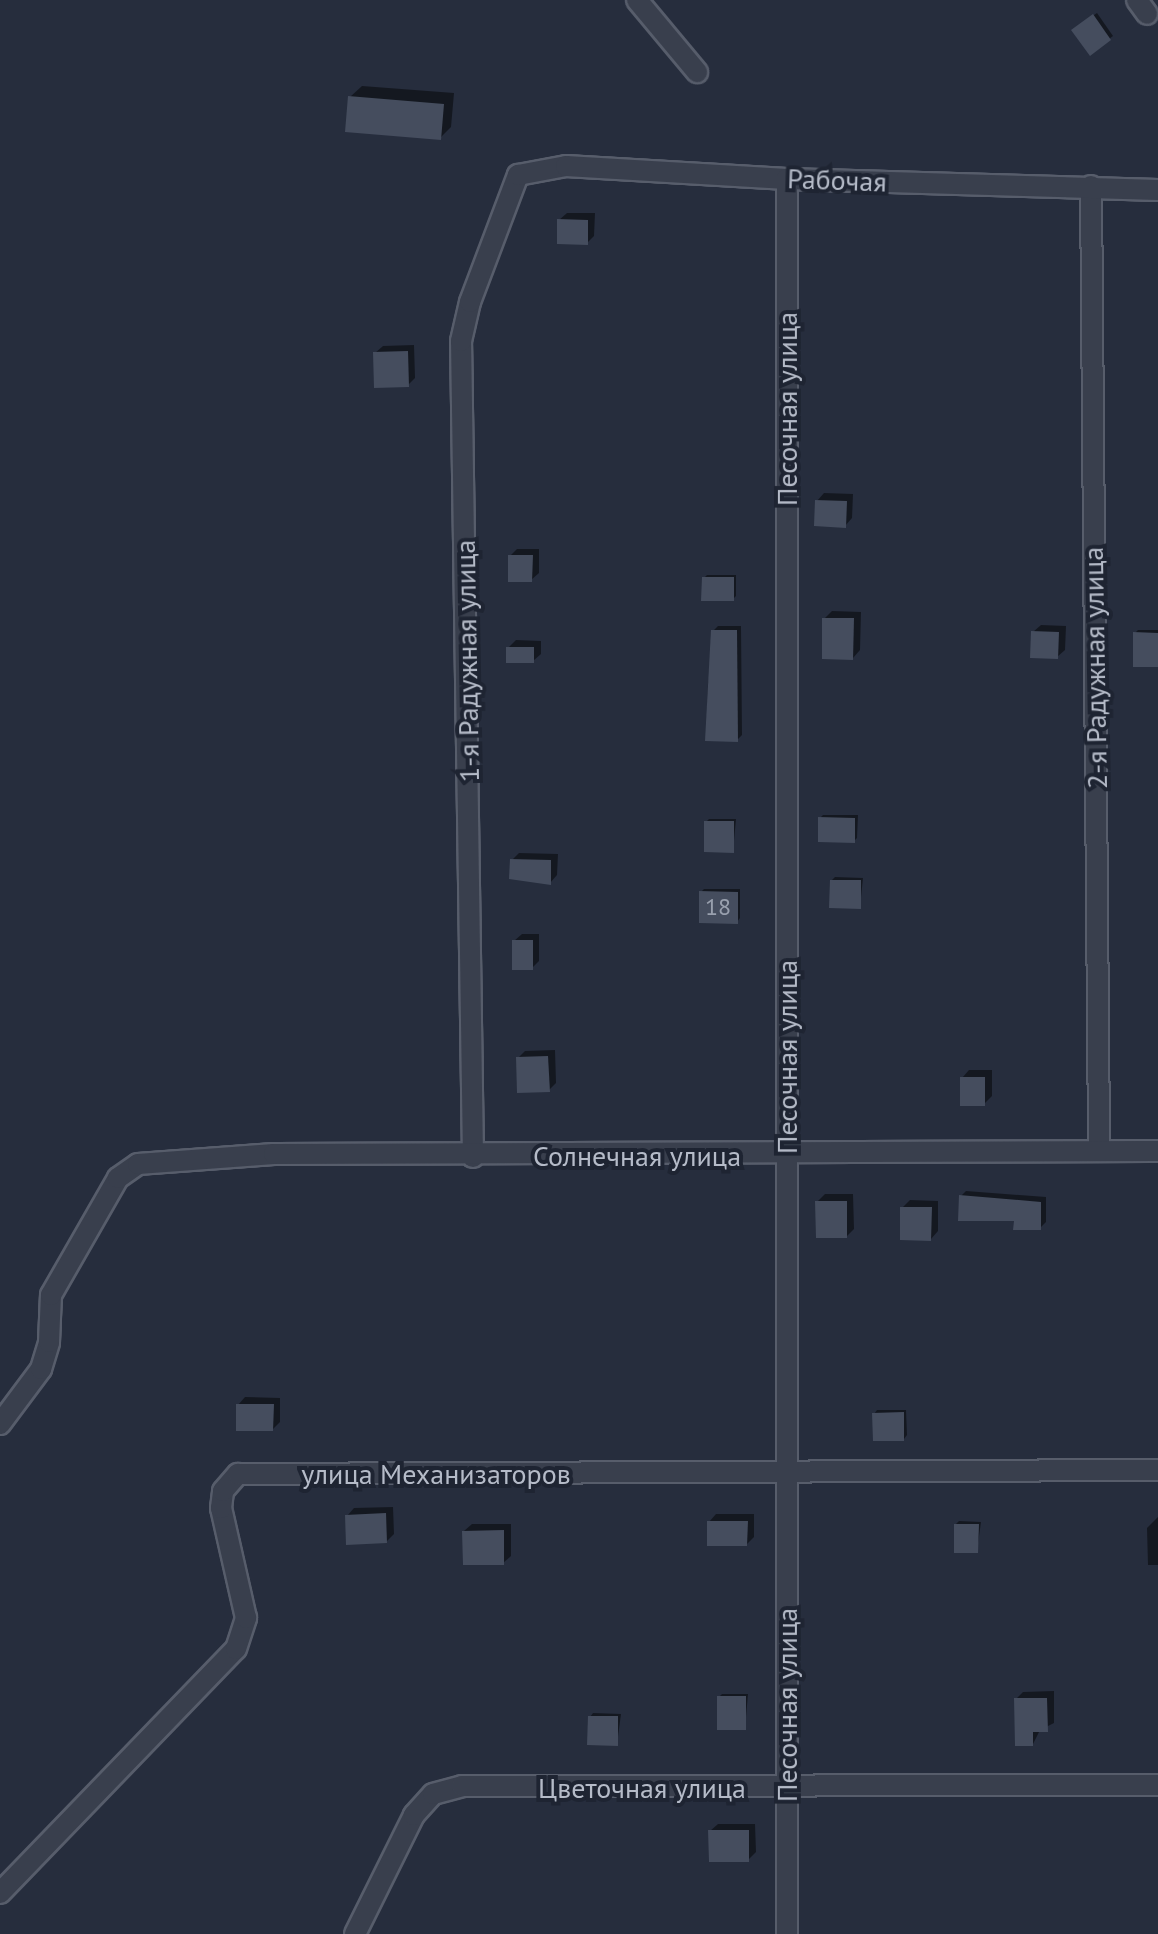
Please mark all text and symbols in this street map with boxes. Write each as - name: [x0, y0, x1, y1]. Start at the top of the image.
- street label: Рабочая: [787, 161, 887, 199]
- street label: Песочная улица: [770, 312, 804, 506]
- street label: 1-я Радужная улица: [448, 540, 486, 782]
- street label: 2-я Радужная улица: [1076, 547, 1114, 789]
- house number: 18: [705, 893, 731, 921]
- street label: Песочная улица: [770, 960, 804, 1154]
- street label: Солнечная улица: [533, 1139, 741, 1173]
- street label: улица Механизаторов: [301, 1457, 571, 1491]
- street label: Песочная улица: [770, 1608, 804, 1802]
- street label: Цветочная улица: [538, 1771, 746, 1805]

